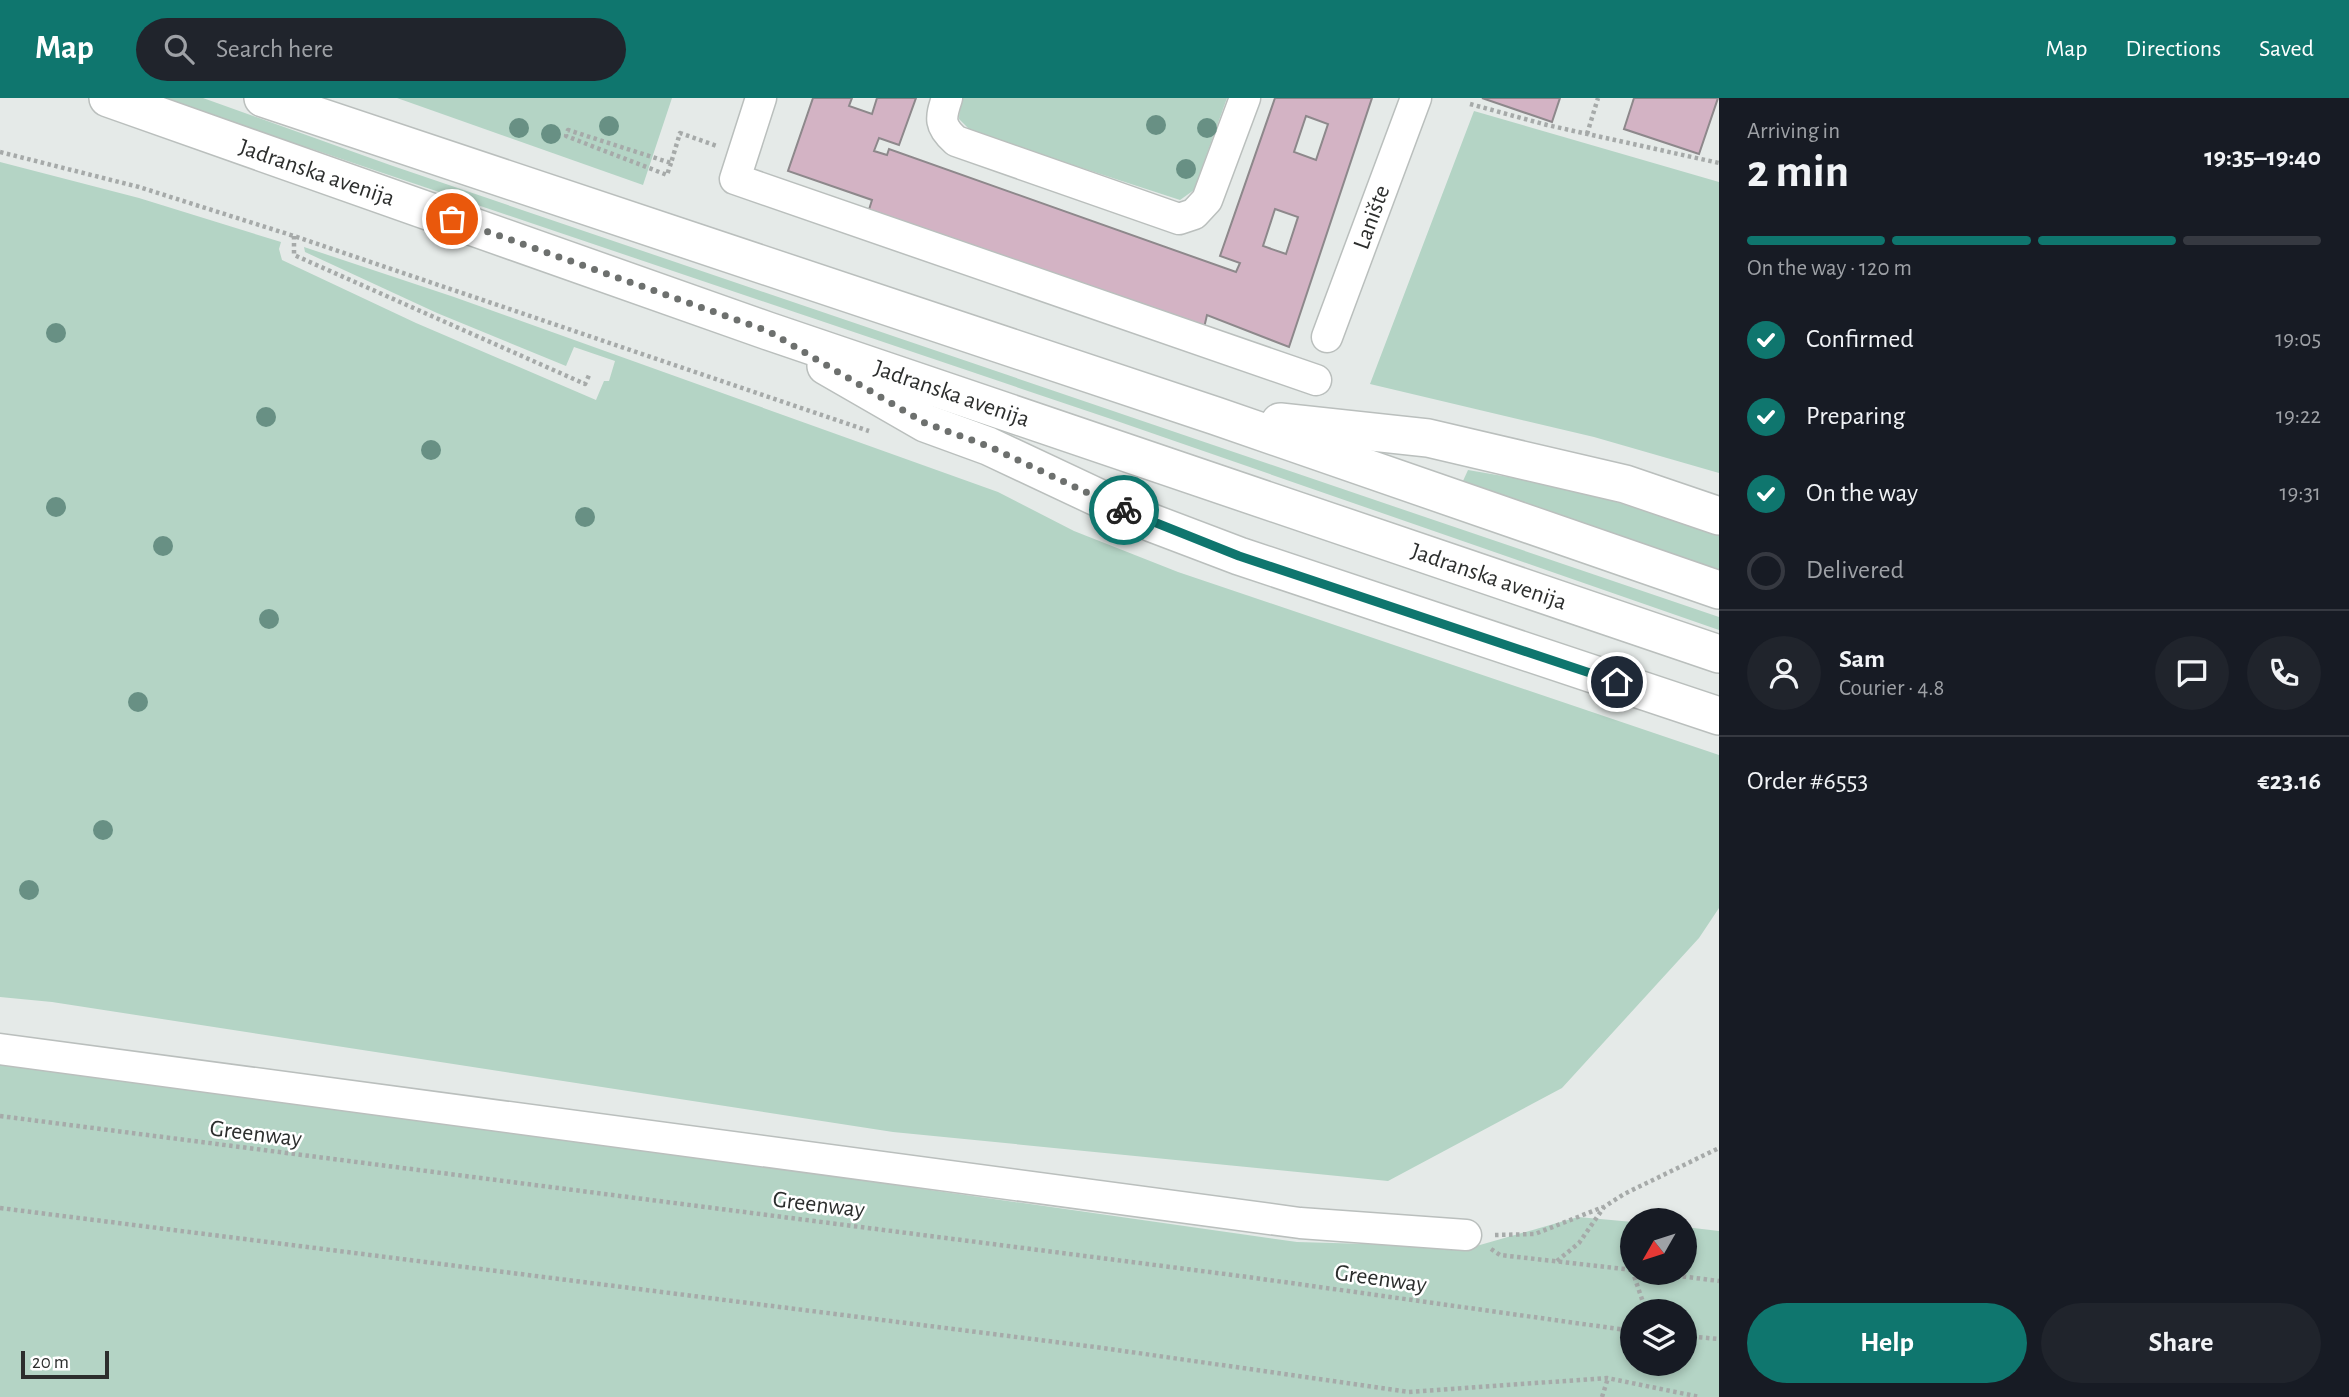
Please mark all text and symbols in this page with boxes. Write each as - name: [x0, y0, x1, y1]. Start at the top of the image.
- search box: [136, 18, 626, 81]
- icon: search: [160, 30, 198, 68]
- text: Map: [35, 32, 94, 65]
- text: Search here: [216, 36, 334, 62]
- text: Map: [2045, 37, 2087, 61]
- text: Directions: [2125, 37, 2221, 61]
- text: Saved: [2259, 37, 2314, 61]
- text: Arriving in: [1747, 120, 1840, 143]
- street label: Jadranska avenija: [236, 135, 398, 211]
- text: 19:35–19:40: [2204, 144, 2321, 170]
- text: 2 min: [1747, 149, 1849, 195]
- street label: Lanište: [1349, 182, 1395, 253]
- pin: [422, 189, 482, 249]
- icon: bag: [433, 200, 471, 238]
- text: On the way · 120 m: [1747, 257, 1912, 280]
- icon: check: [1747, 321, 1785, 359]
- text: Confirmed: [1806, 326, 1914, 352]
- text: 19:05: [2275, 328, 2321, 351]
- street label: Jadranska avenija: [871, 356, 1033, 432]
- icon: check: [1747, 398, 1785, 436]
- text: Preparing: [1806, 403, 1905, 429]
- text: 19:22: [2276, 405, 2321, 428]
- courier: [1089, 475, 1159, 545]
- icon: check: [1747, 475, 1785, 513]
- text: On the way: [1806, 480, 1918, 506]
- text: 19:31: [2280, 482, 2321, 505]
- icon: bike: [1105, 491, 1143, 529]
- street label: Jadranska avenija: [1408, 539, 1570, 615]
- text: Delivered: [1806, 557, 1904, 583]
- button: person: [1747, 636, 1821, 710]
- button: chat: [2155, 636, 2229, 710]
- button: phone: [2247, 636, 2321, 710]
- text: Sam: [1839, 646, 1885, 672]
- pin: [1587, 652, 1647, 712]
- icon: home: [1598, 663, 1636, 701]
- text: Courier · 4.8: [1839, 677, 1944, 700]
- text: Order #6553: [1747, 768, 1868, 794]
- text: €23.16: [2258, 768, 2321, 794]
- street label: Greenway: [208, 1116, 303, 1152]
- street label: Greenway: [771, 1187, 866, 1223]
- north arrow: [1620, 1208, 1698, 1284]
- map controls: [1620, 1208, 1697, 1376]
- street label: Greenway: [1333, 1261, 1428, 1297]
- button: layers: [1620, 1299, 1697, 1376]
- button: Help: [1747, 1303, 2027, 1383]
- button: Share: [2041, 1303, 2321, 1383]
- scale bar: [21, 1348, 108, 1380]
- text: 20 m: [32, 1353, 69, 1372]

